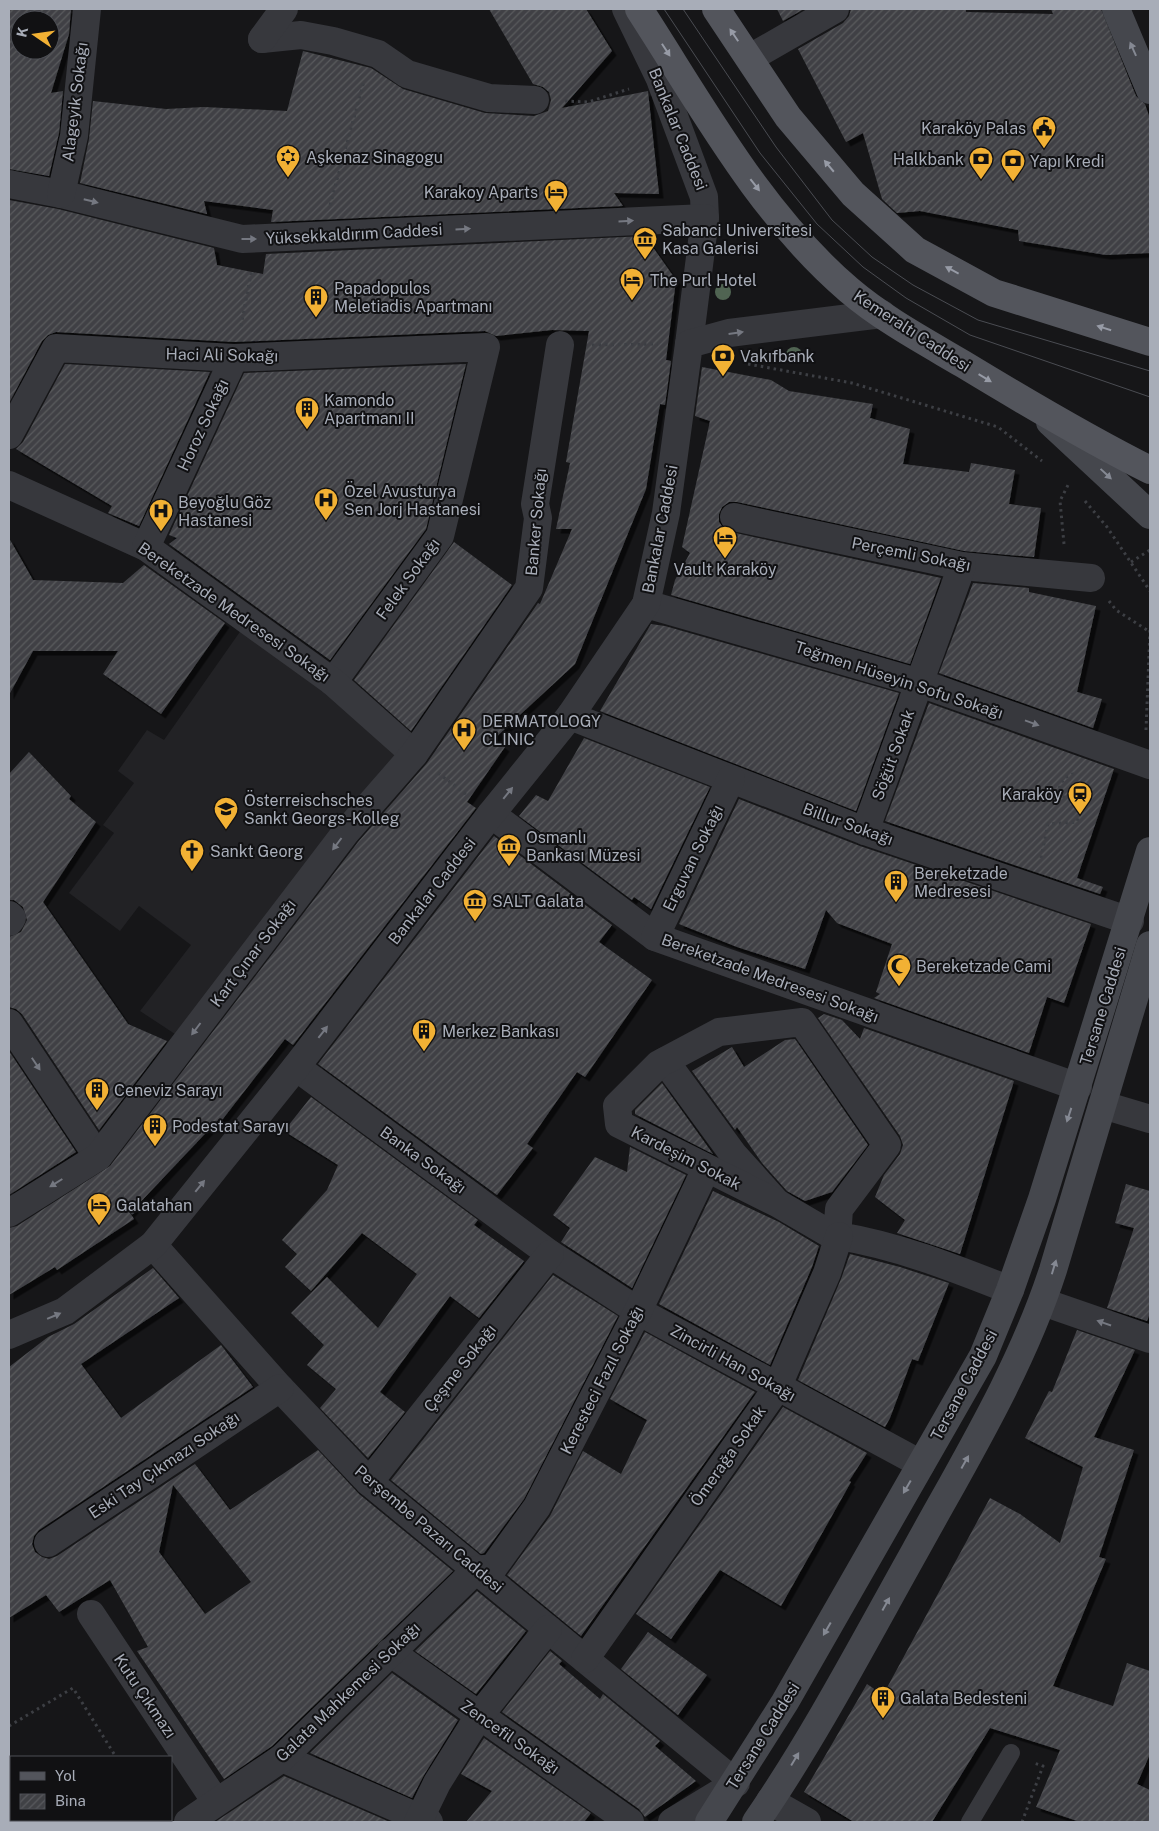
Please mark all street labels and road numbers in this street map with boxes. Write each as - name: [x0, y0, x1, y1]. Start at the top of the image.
- street label: Alageyik Sokağı: [58, 41, 92, 163]
- street label: Bankalar Caddesi: [645, 65, 711, 193]
- street label: Yüksekkaldırım Caddesi: [265, 220, 443, 248]
- street label: Kemeraltı Caddesi: [850, 286, 974, 376]
- street label: Haci Ali Sokağı: [165, 345, 279, 365]
- street label: Horoz Sokağı: [173, 376, 233, 474]
- street label: Bankalar Caddesi: [638, 463, 682, 595]
- street label: Banker Sokağı: [522, 467, 550, 577]
- street label: Perçemli Sokağı: [850, 533, 972, 575]
- street label: Felek Sokağı: [372, 535, 444, 623]
- street label: Bereketzade Medresesi Sokağı: [134, 538, 334, 686]
- street label: Teğmen Hüseyin Sofu Sokağı: [792, 637, 1006, 723]
- street label: Söğüt Sokak: [868, 707, 918, 803]
- street label: Billur Sokağı: [800, 799, 896, 849]
- street label: Erguvan Sokağı: [659, 802, 727, 914]
- street label: Bankalar Caddesi: [384, 834, 480, 948]
- street label: Kart Çınar Sokağı: [206, 895, 300, 1011]
- street label: Bereketzade Medresesi Sokağı: [659, 930, 881, 1026]
- street label: Tersane Caddesi: [1076, 945, 1130, 1067]
- street label: Banka Sokağı: [376, 1122, 470, 1198]
- street label: Kardeşim Sokak: [628, 1122, 744, 1194]
- street label: Keresteci Fazıl Sokağı: [556, 1303, 648, 1457]
- street label: Çeşme Sokağı: [420, 1320, 500, 1416]
- street label: Zincirli Han Sokağı: [667, 1321, 799, 1405]
- street label: Tersane Caddesi: [927, 1326, 1001, 1444]
- street label: Ömerağa Sokak: [686, 1402, 770, 1510]
- street label: Eski Tay Çıkmazı Sokağı: [85, 1407, 243, 1523]
- street label: Perşembe Pazarı Caddesi: [351, 1461, 507, 1597]
- street label: Galata Mahkemesi Sokağı: [272, 1618, 424, 1766]
- street label: Kutu Çıkmazı: [110, 1650, 180, 1742]
- street label: Tersane Caddesi: [722, 1679, 804, 1793]
- street label: Zencefil Sokağı: [457, 1696, 563, 1778]

